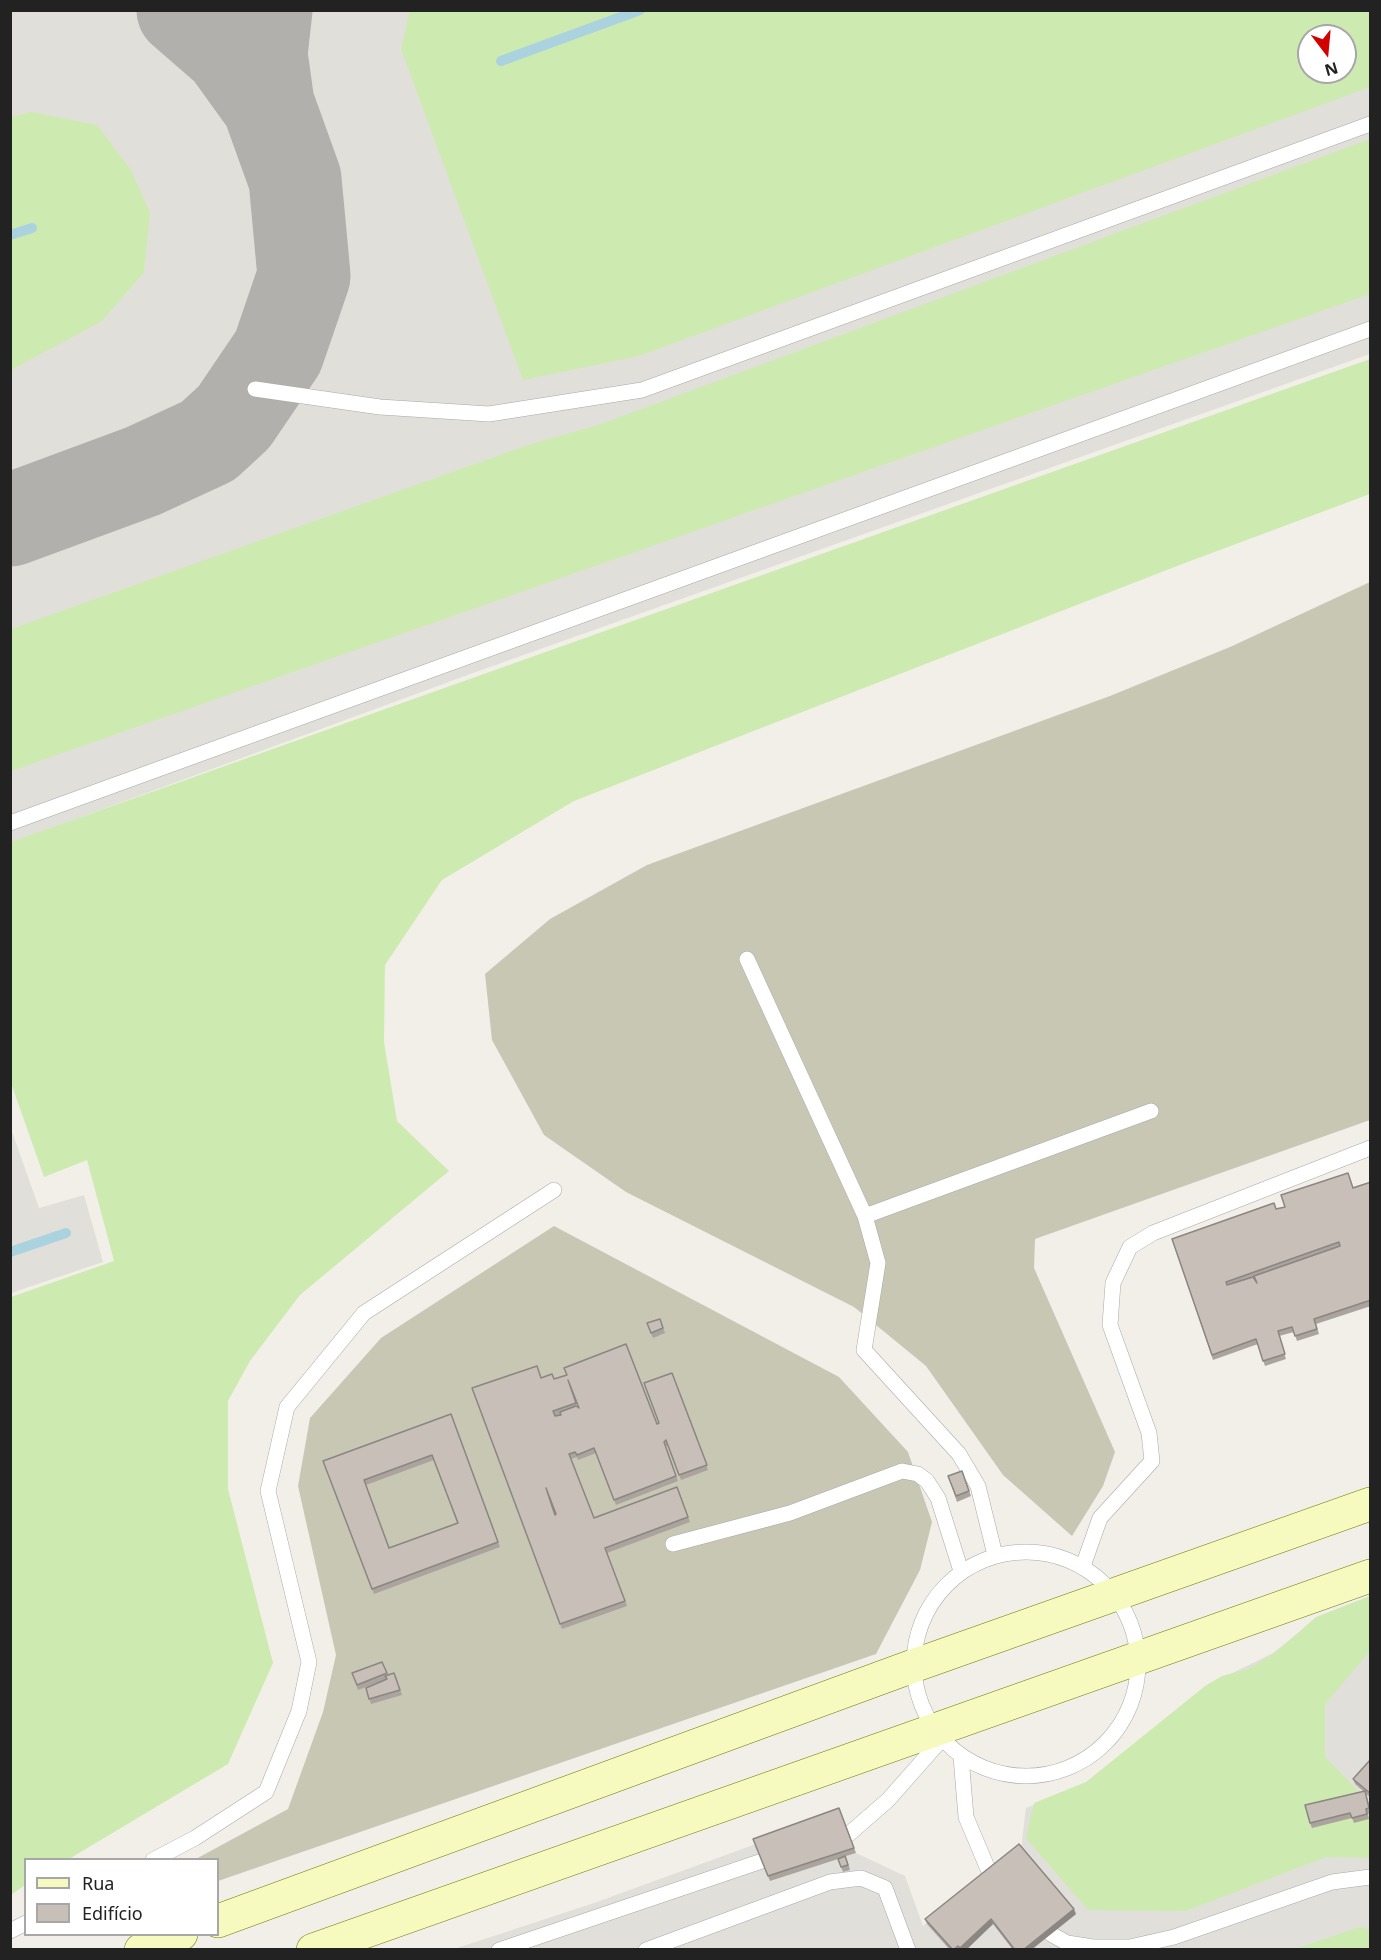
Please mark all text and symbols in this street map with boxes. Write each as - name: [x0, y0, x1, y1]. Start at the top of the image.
- north arrow: [1297, 24, 1357, 84]
- text: N: [1322, 57, 1341, 82]
- legend: [24, 1858, 219, 1936]
- text: Rua: [82, 1871, 114, 1895]
- text: Edifício: [82, 1901, 143, 1925]

